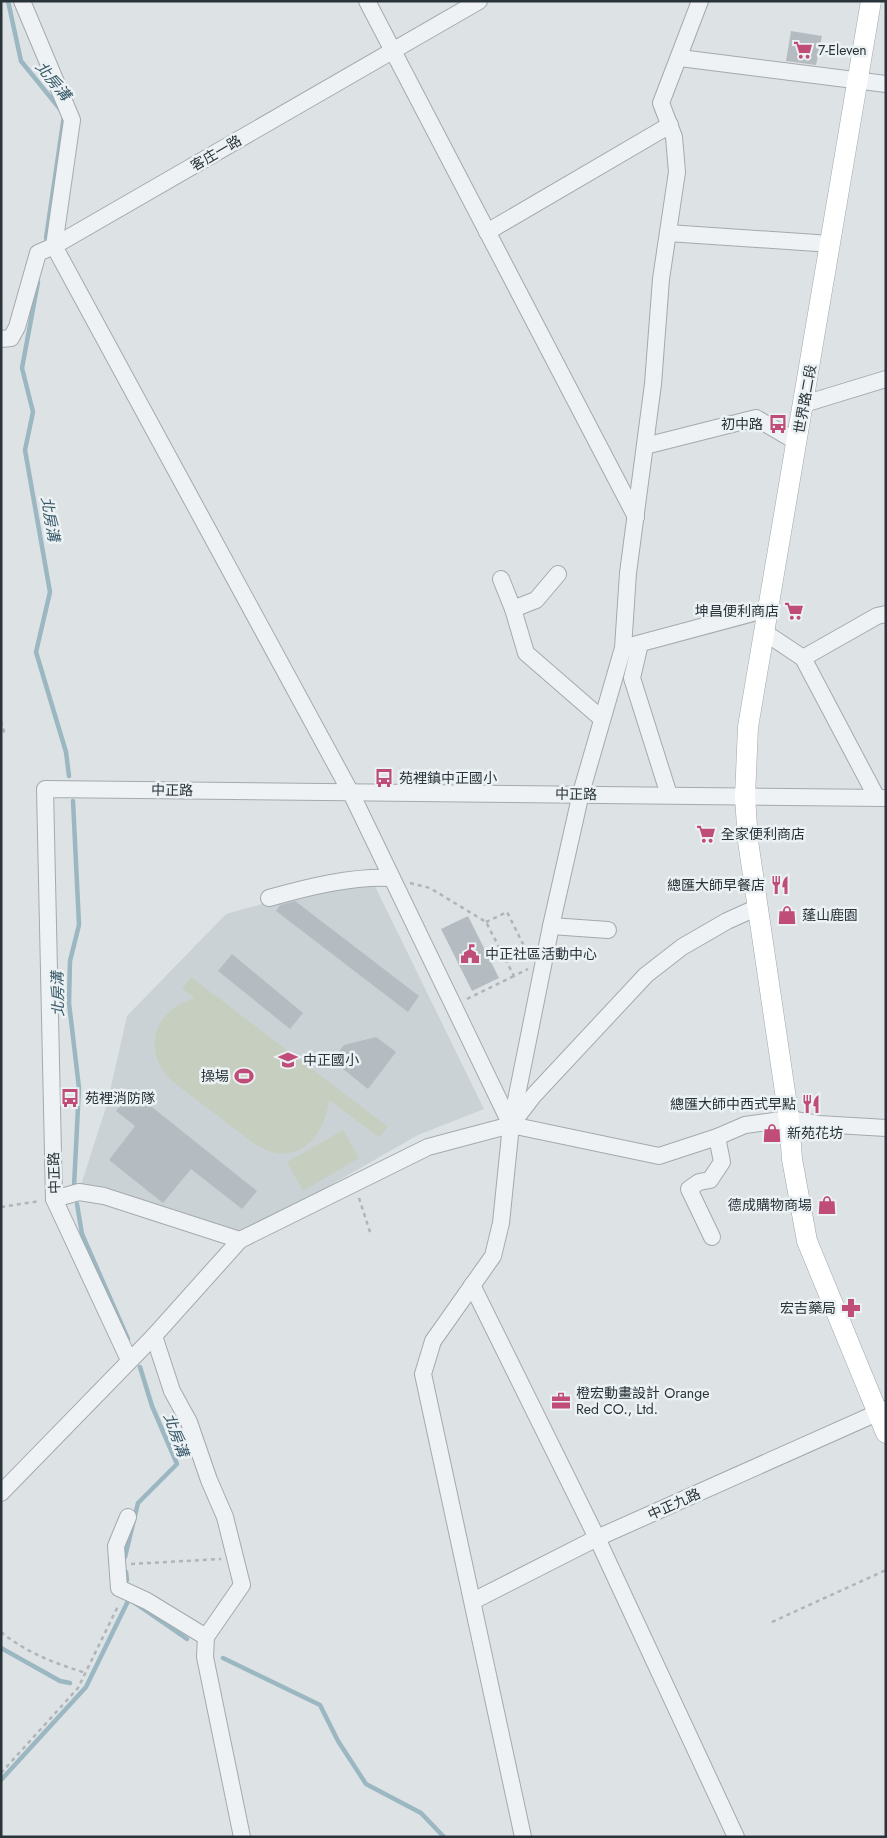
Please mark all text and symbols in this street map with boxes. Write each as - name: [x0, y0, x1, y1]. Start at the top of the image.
- supermarket icon: 7-Eleven: [792, 39, 814, 61]
- place label: 7-Eleven: [818, 40, 867, 60]
- water label: 北房溝: [30, 57, 77, 107]
- street label: 客庄一路: [187, 130, 245, 176]
- street label: 世界路二段: [789, 363, 821, 435]
- bus stop icon: 初中路: [767, 413, 789, 435]
- place label: 初中路: [721, 414, 763, 434]
- water label: 北房溝: [35, 495, 65, 545]
- supermarket icon: 坤昌便利商店: [783, 600, 805, 622]
- place label: 坤昌便利商店: [695, 601, 779, 621]
- bus stop icon: 苑裡鎮中正國小: [373, 767, 395, 789]
- place label: 苑裡鎮中正國小: [399, 768, 497, 788]
- street label: 中正路: [151, 780, 193, 800]
- street label: 中正路: [555, 784, 597, 804]
- supermarket icon: 全家便利商店: [695, 823, 717, 845]
- place label: 全家便利商店: [721, 824, 805, 844]
- restaurant icon: 總匯大師早餐店: [769, 874, 791, 896]
- place label: 總匯大師早餐店: [667, 875, 765, 895]
- shop icon: 蓬山鹿園: [776, 904, 798, 926]
- place label: 蓬山鹿園: [802, 905, 858, 925]
- public building icon: 中正社區活動中心: [459, 943, 481, 965]
- place label: 中正社區活動中心: [485, 944, 597, 964]
- water label: 北房溝: [47, 969, 69, 1017]
- school or university icon: 中正國小: [277, 1049, 299, 1071]
- place label: 中正國小: [303, 1050, 359, 1070]
- sports icon: 操場: [233, 1065, 255, 1087]
- place label: 操場: [201, 1066, 229, 1086]
- bus stop icon: 苑裡消防隊: [59, 1087, 81, 1109]
- place label: 苑裡消防隊: [85, 1088, 155, 1108]
- restaurant icon: 總匯大師中西式早點: [800, 1093, 822, 1115]
- place label: 總匯大師中西式早點: [670, 1094, 796, 1114]
- shop icon: 新苑花坊: [761, 1122, 783, 1144]
- place label: 新苑花坊: [787, 1123, 843, 1143]
- street label: 中正路: [43, 1152, 65, 1194]
- shop icon: 德成購物商場: [816, 1194, 838, 1216]
- place label: 德成購物商場: [728, 1195, 812, 1215]
- pharmacy icon: 宏吉藥局: [840, 1297, 862, 1319]
- place label: 宏吉藥局: [780, 1298, 836, 1318]
- place label: 橙宏動畫設計 Orange Red CO., Ltd.: [576, 1383, 709, 1419]
- office icon: 橙宏動畫設計 Orange Red CO., Ltd.: [550, 1390, 572, 1412]
- water label: 北房溝: [158, 1410, 195, 1462]
- street label: 中正九路: [644, 1483, 704, 1525]

